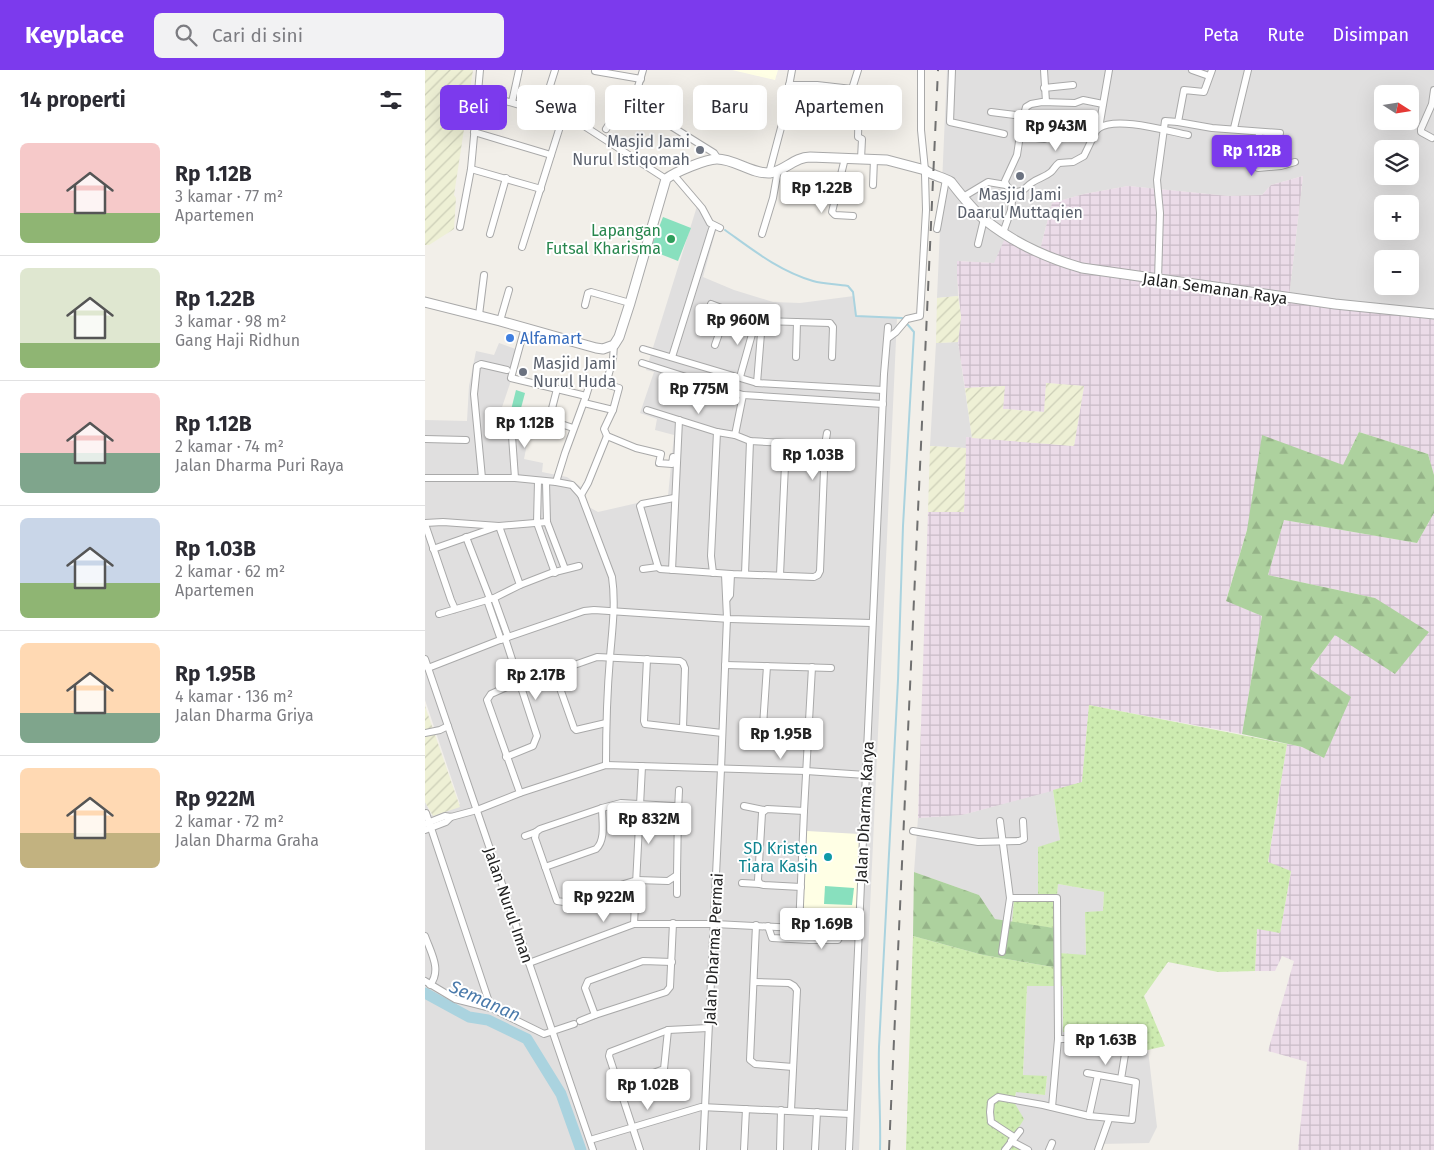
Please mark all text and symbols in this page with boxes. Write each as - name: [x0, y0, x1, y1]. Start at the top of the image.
- search box: [154, 13, 504, 58]
- text: Keyplace: [25, 21, 124, 49]
- icon: search: [172, 21, 200, 49]
- text: Cari di sini: [212, 24, 303, 47]
- text: Peta: [1203, 24, 1239, 46]
- text: Rute: [1267, 24, 1305, 46]
- text: Disimpan: [1333, 24, 1409, 46]
- chip: Beli: [440, 85, 507, 130]
- chip: Sewa: [517, 85, 595, 130]
- chip: Filter: [605, 85, 683, 130]
- chip: Baru: [693, 85, 767, 130]
- chip: Apartemen: [777, 85, 902, 130]
- north arrow: [1374, 85, 1419, 130]
- map controls: [1374, 85, 1419, 295]
- icon: filters: [377, 86, 405, 114]
- text: 14 properti: [20, 87, 126, 113]
- pin: Rp 943M: [1010, 109, 1102, 152]
- text: Rp 943M: [1025, 116, 1087, 135]
- place label: Masjid Jami Nurul Istiqomah: [572, 132, 690, 169]
- pin: Rp 1.12B: [1200, 134, 1304, 177]
- button: layers: [1374, 140, 1419, 185]
- text: Rp 1.12B: [1223, 141, 1281, 160]
- marker: Masjid Jami Nurul Istiqomah: [694, 144, 706, 156]
- text: Rp 1.12B: [175, 161, 252, 187]
- icon: home: [60, 163, 120, 223]
- marker: Masjid Jami Daarul Muttaqien: [1014, 170, 1026, 182]
- pin: Rp 1.22B: [770, 172, 874, 214]
- text: Rp 1.22B: [792, 178, 852, 197]
- place label: Masjid Jami Daarul Muttaqien: [957, 185, 1083, 222]
- text: 3 kamar · 77 m²: [175, 187, 283, 206]
- button: +: [1374, 195, 1419, 240]
- text: Apartemen: [175, 206, 254, 225]
- place label: Lapangan Futsal Kharisma: [546, 221, 661, 258]
- marker: Lapangan Futsal Kharisma: [665, 233, 677, 245]
- button: −: [1374, 250, 1419, 295]
- street label: Jalan Semanan Raya: [1141, 269, 1289, 308]
- text: Rp 1.22B: [175, 286, 255, 312]
- icon: home: [60, 288, 120, 348]
- pin: Rp 960M: [692, 304, 784, 346]
- text: Rp 960M: [706, 310, 770, 329]
- text: 3 kamar · 98 m²: [175, 312, 286, 331]
- place label: Alfamart: [520, 329, 582, 348]
- text: Gang Haji Ridhun: [175, 331, 300, 350]
- marker: Alfamart: [504, 332, 516, 344]
- place label: Masjid Jami Nurul Huda: [533, 354, 616, 391]
- marker: Masjid Jami Nurul Huda: [517, 366, 529, 378]
- pin: Rp 775M: [653, 372, 745, 415]
- text: Rp 775M: [669, 379, 729, 398]
- pin: Rp 1.12B: [473, 406, 577, 449]
- text: Rp 1.12B: [175, 411, 252, 437]
- icon: home: [60, 413, 120, 473]
- text: Rp 1.12B: [496, 413, 554, 432]
- text: 2 kamar · 74 m²: [175, 437, 284, 456]
- pin: Rp 1.03B: [761, 438, 865, 481]
- text: Rp 1.03B: [782, 445, 844, 464]
- text: Jalan Dharma Puri Raya: [175, 456, 344, 475]
- text: Rp 1.03B: [175, 536, 256, 562]
- icon: home: [60, 538, 120, 598]
- text: 2 kamar · 62 m²: [175, 562, 285, 581]
- text: Apartemen: [175, 581, 254, 600]
- pin: Rp 2.17B: [484, 658, 588, 701]
- text: Rp 1.95B: [175, 661, 256, 687]
- icon: home: [60, 663, 120, 723]
- text: Rp 2.17B: [507, 665, 565, 684]
- text: 4 kamar · 136 m²: [175, 687, 293, 706]
- text: Jalan Dharma Griya: [175, 706, 314, 725]
- pin: Rp 1.95B: [729, 718, 833, 760]
- text: Rp 1.95B: [750, 724, 812, 743]
- street label: Jalan Dharma Karya: [851, 741, 878, 883]
- text: Rp 922M: [175, 786, 255, 812]
- icon: home: [60, 788, 120, 848]
- pin: Rp 832M: [603, 802, 695, 845]
- text: Rp 832M: [618, 809, 680, 828]
- text: 2 kamar · 72 m²: [175, 812, 284, 831]
- text: Jalan Dharma Graha: [175, 831, 319, 850]
- place label: SD Kristen Tiara Kasih: [739, 839, 818, 876]
- street label: Jalan Nurul Iman: [480, 845, 537, 966]
- marker: SD Kristen Tiara Kasih: [822, 851, 834, 863]
- street label: Jalan Dharma Permai: [700, 873, 727, 1026]
- pin: Rp 922M: [558, 880, 650, 923]
- text: Rp 922M: [574, 887, 634, 906]
- pin: Rp 1.69B: [770, 908, 874, 950]
- text: Rp 1.69B: [791, 914, 853, 933]
- water label: Semanan: [445, 975, 524, 1026]
- pin: Rp 1.63B: [1054, 1024, 1158, 1066]
- text: Rp 1.63B: [1075, 1030, 1137, 1049]
- pin: Rp 1.02B: [596, 1068, 700, 1111]
- text: Rp 1.02B: [617, 1075, 679, 1094]

